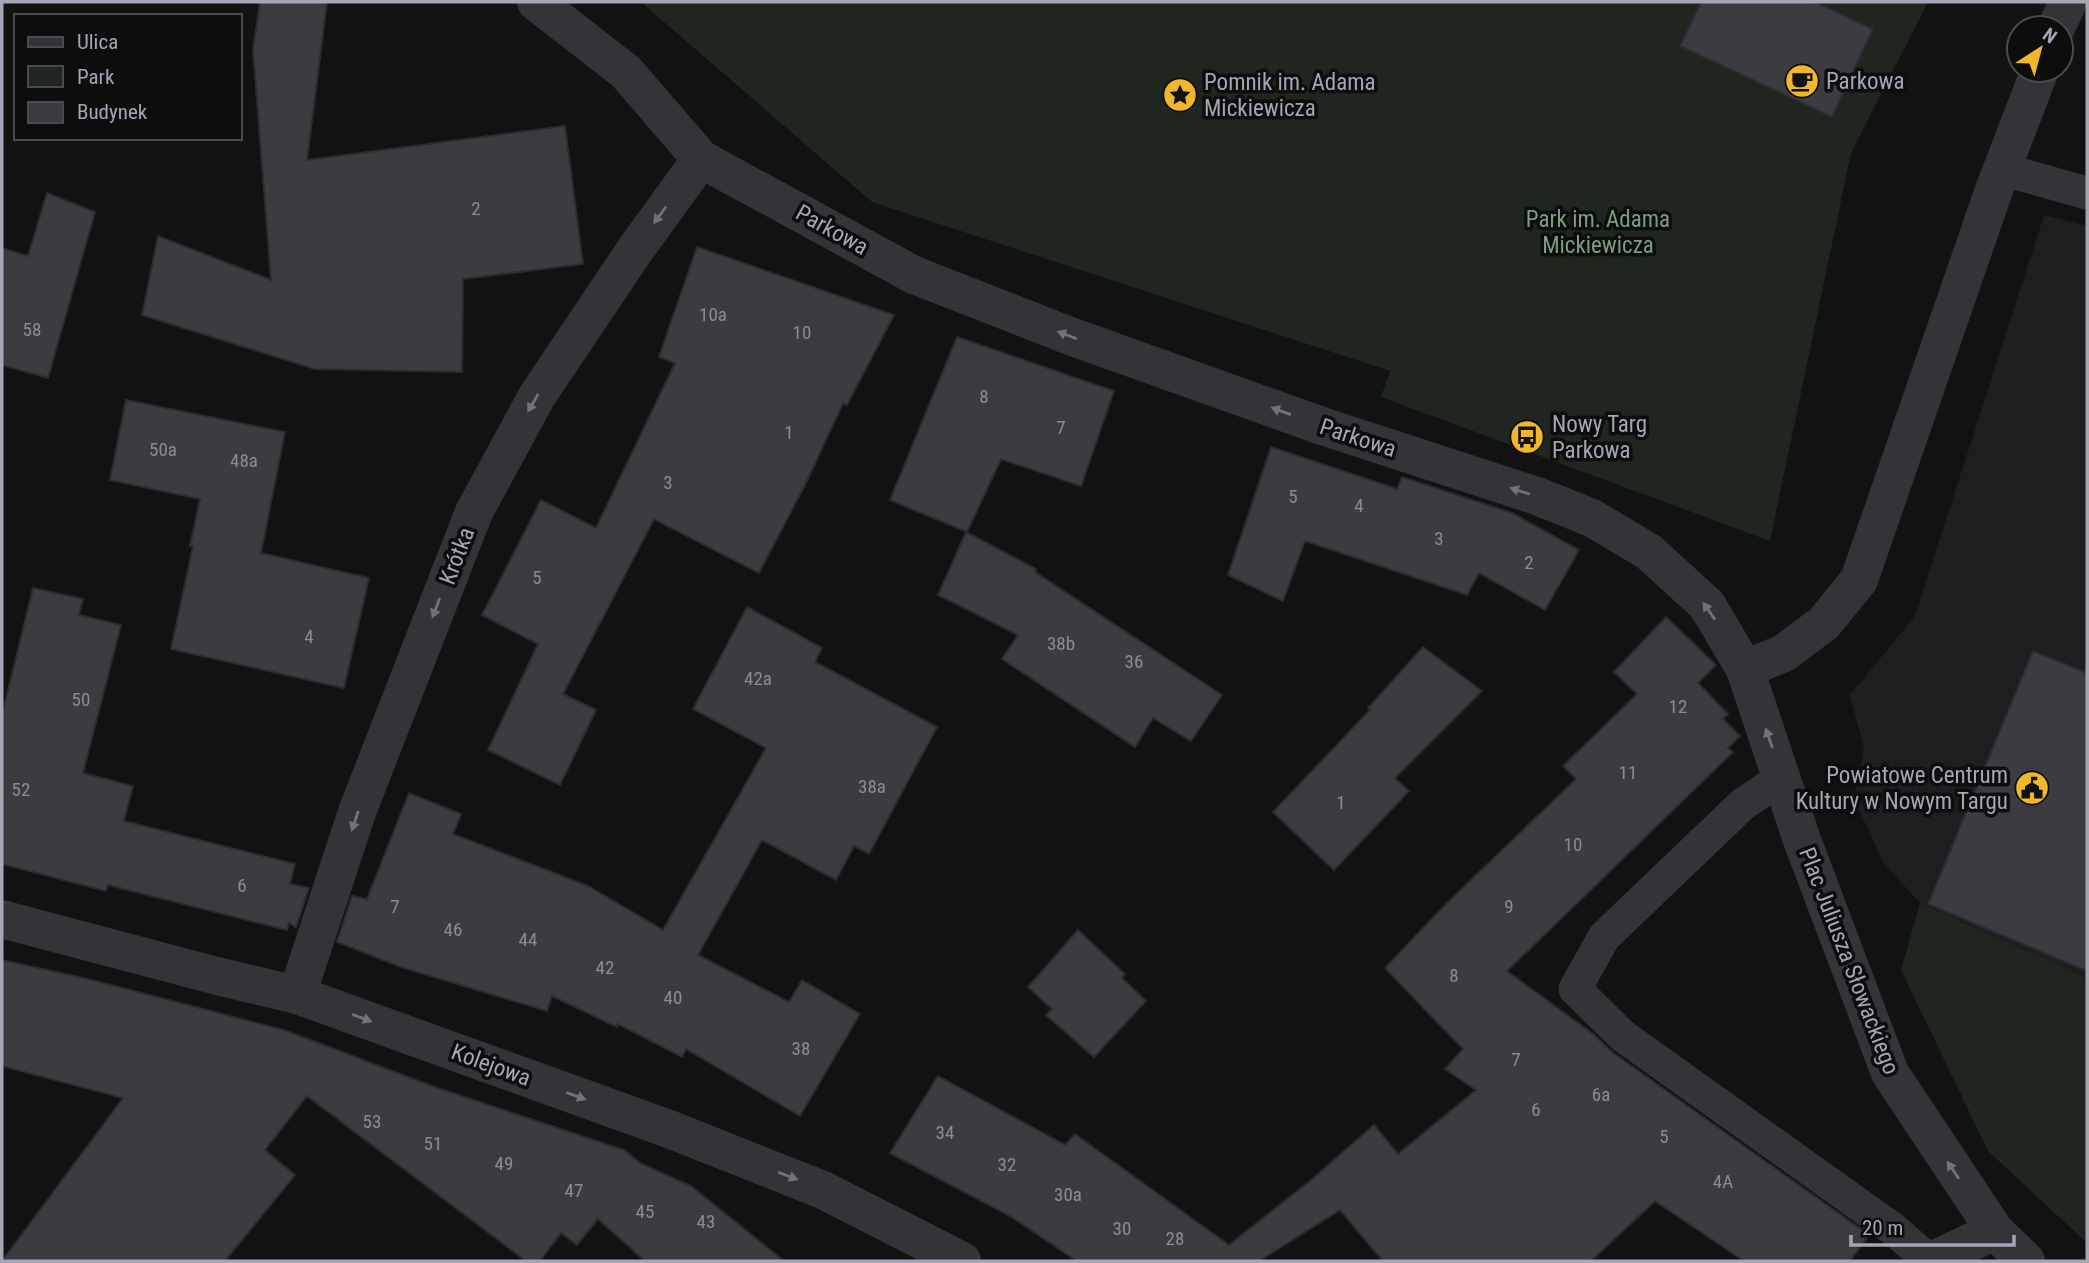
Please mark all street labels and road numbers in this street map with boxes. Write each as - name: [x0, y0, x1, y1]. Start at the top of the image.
- street label: Parkowa: [791, 199, 873, 261]
- street label: Parkowa: [1316, 413, 1400, 463]
- street label: Krótka: [434, 524, 480, 588]
- street label: Plac Juliusza Słowackiego: [1793, 844, 1905, 1078]
- street label: Kolejowa: [448, 1038, 534, 1092]

